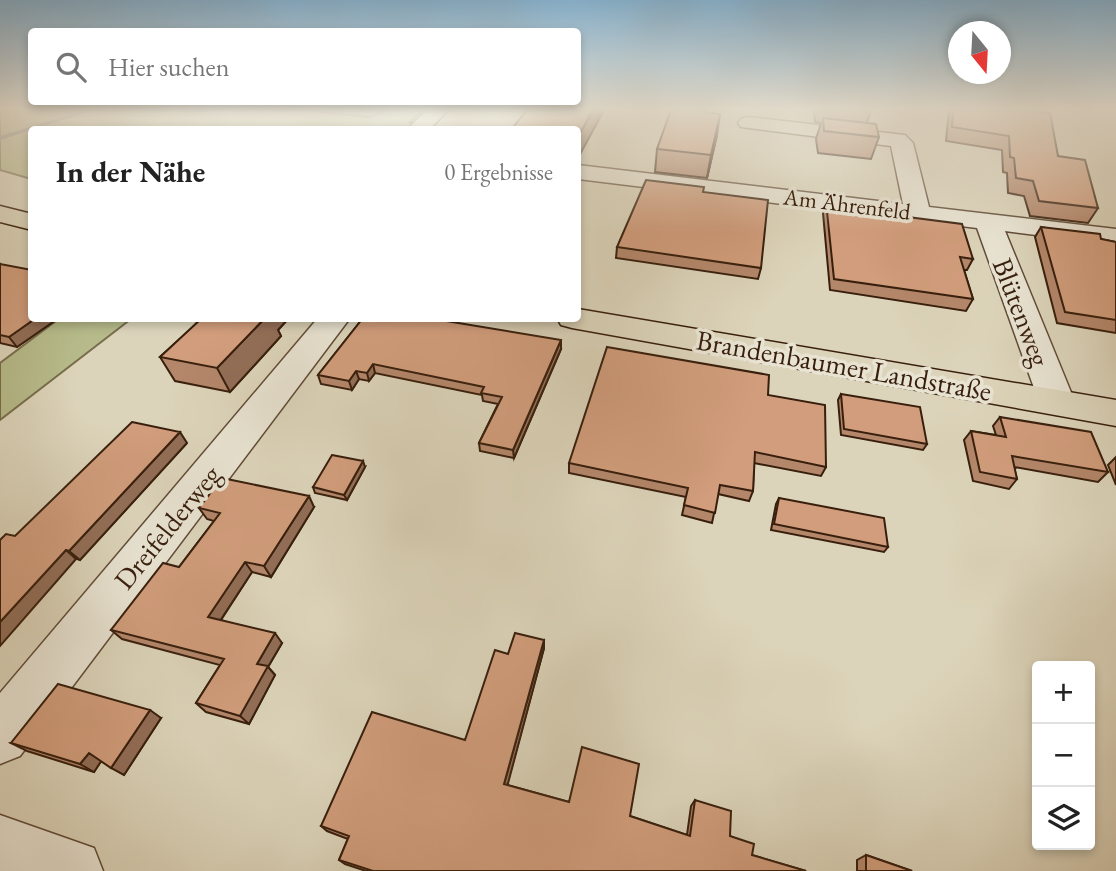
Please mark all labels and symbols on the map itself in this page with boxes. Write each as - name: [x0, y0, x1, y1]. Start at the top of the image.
- north arrow: [948, 21, 1011, 84]
- street label: Am Ährenfeld: [781, 181, 913, 227]
- street label: Blütenweg: [985, 253, 1059, 372]
- street label: Brandenbaumer Landstraße: [694, 321, 994, 409]
- street label: Dreifelderweg: [106, 457, 229, 597]

